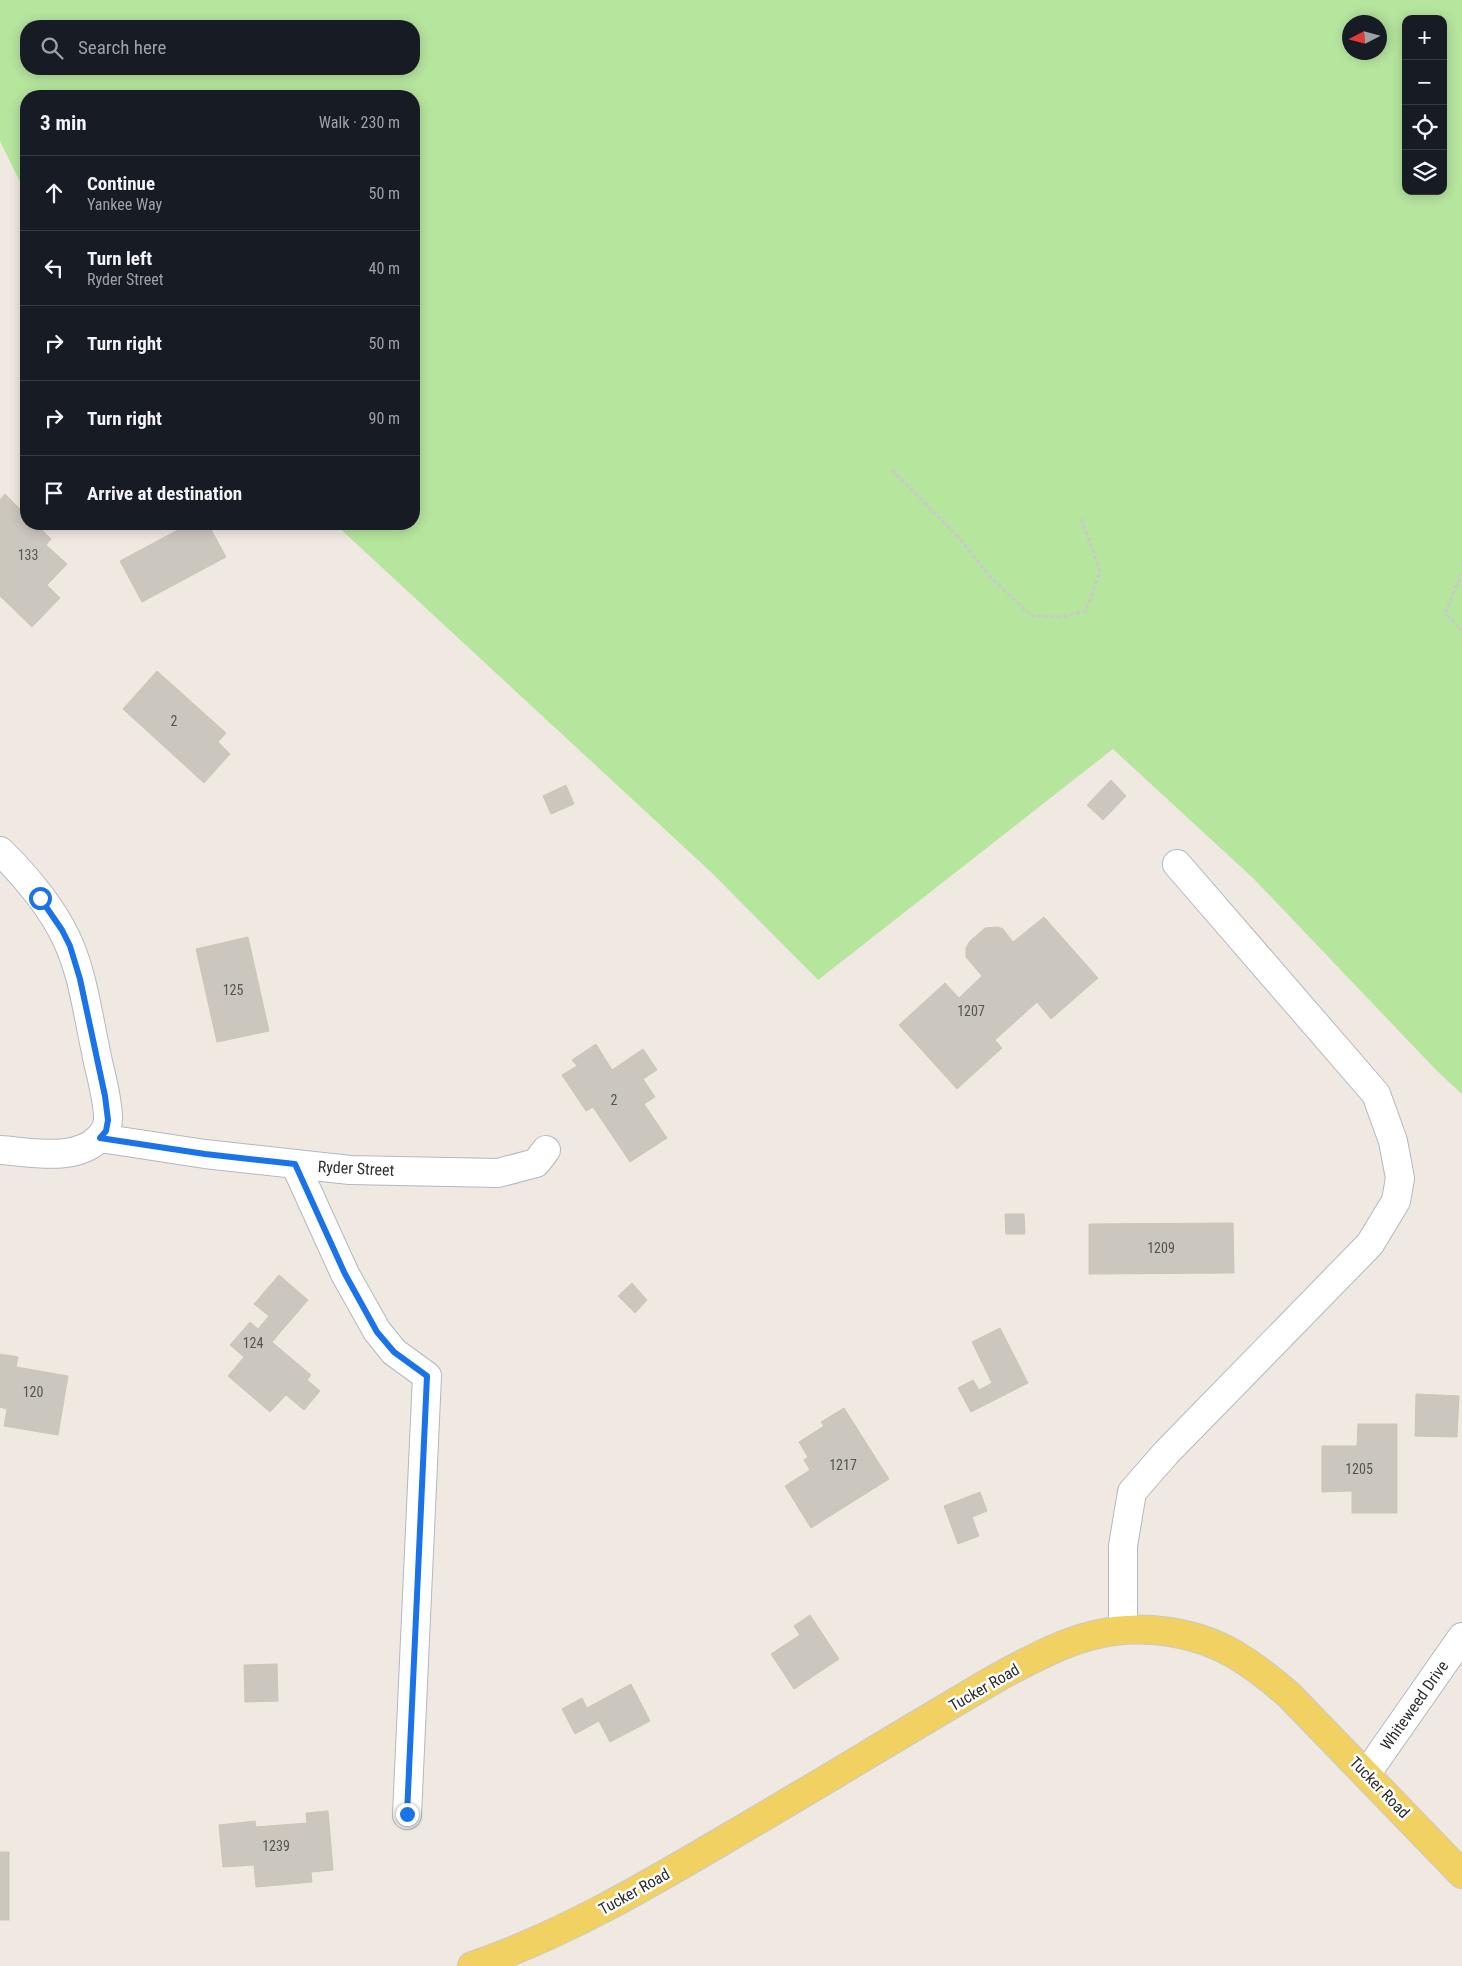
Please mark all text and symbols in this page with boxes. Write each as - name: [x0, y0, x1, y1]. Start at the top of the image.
- north arrow: [1342, 15, 1387, 60]
- map controls: [1402, 15, 1447, 195]
- button: +: [1402, 15, 1447, 60]
- search box: [20, 20, 420, 75]
- icon: search: [38, 34, 66, 62]
- text: Search here: [78, 36, 166, 59]
- button: −: [1402, 60, 1447, 105]
- button: locate: [1402, 105, 1447, 150]
- text: 3 min: [40, 111, 87, 135]
- text: Walk · 230 m: [319, 113, 400, 132]
- button: layers: [1402, 150, 1447, 195]
- text: Continue: [87, 172, 155, 195]
- icon: ahead: [40, 179, 68, 207]
- text: 50 m: [368, 184, 400, 203]
- text: Yankee Way: [87, 195, 162, 214]
- text: Turn left: [87, 247, 152, 270]
- icon: left: [40, 254, 68, 282]
- text: 40 m: [368, 259, 400, 278]
- text: Ryder Street: [87, 270, 164, 289]
- icon: right: [40, 329, 68, 357]
- text: Turn right: [87, 332, 162, 355]
- text: 50 m: [368, 334, 400, 353]
- icon: right: [40, 404, 68, 432]
- text: Turn right: [87, 407, 162, 430]
- text: 90 m: [368, 409, 400, 428]
- icon: arrive: [40, 479, 68, 507]
- text: Arrive at destination: [87, 482, 242, 505]
- house number: 133: [18, 547, 38, 563]
- house number: 2: [171, 713, 178, 729]
- route start: [29, 887, 52, 910]
- house number: 125: [223, 982, 243, 998]
- house number: 1207: [957, 1003, 985, 1019]
- house number: 2: [611, 1092, 618, 1108]
- street label: Ryder Street: [317, 1157, 395, 1180]
- house number: 1209: [1147, 1240, 1175, 1256]
- house number: 124: [243, 1335, 263, 1351]
- house number: 120: [23, 1384, 43, 1400]
- house number: 1217: [829, 1457, 857, 1473]
- house number: 1205: [1345, 1461, 1373, 1477]
- street label: Whiteweed Drive: [1377, 1657, 1452, 1754]
- street label: Tucker Road: [946, 1660, 1023, 1715]
- street label: Tucker Road: [1346, 1753, 1414, 1822]
- route end: [396, 1803, 419, 1826]
- house number: 1239: [262, 1838, 290, 1854]
- street label: Tucker Road: [596, 1864, 673, 1919]

